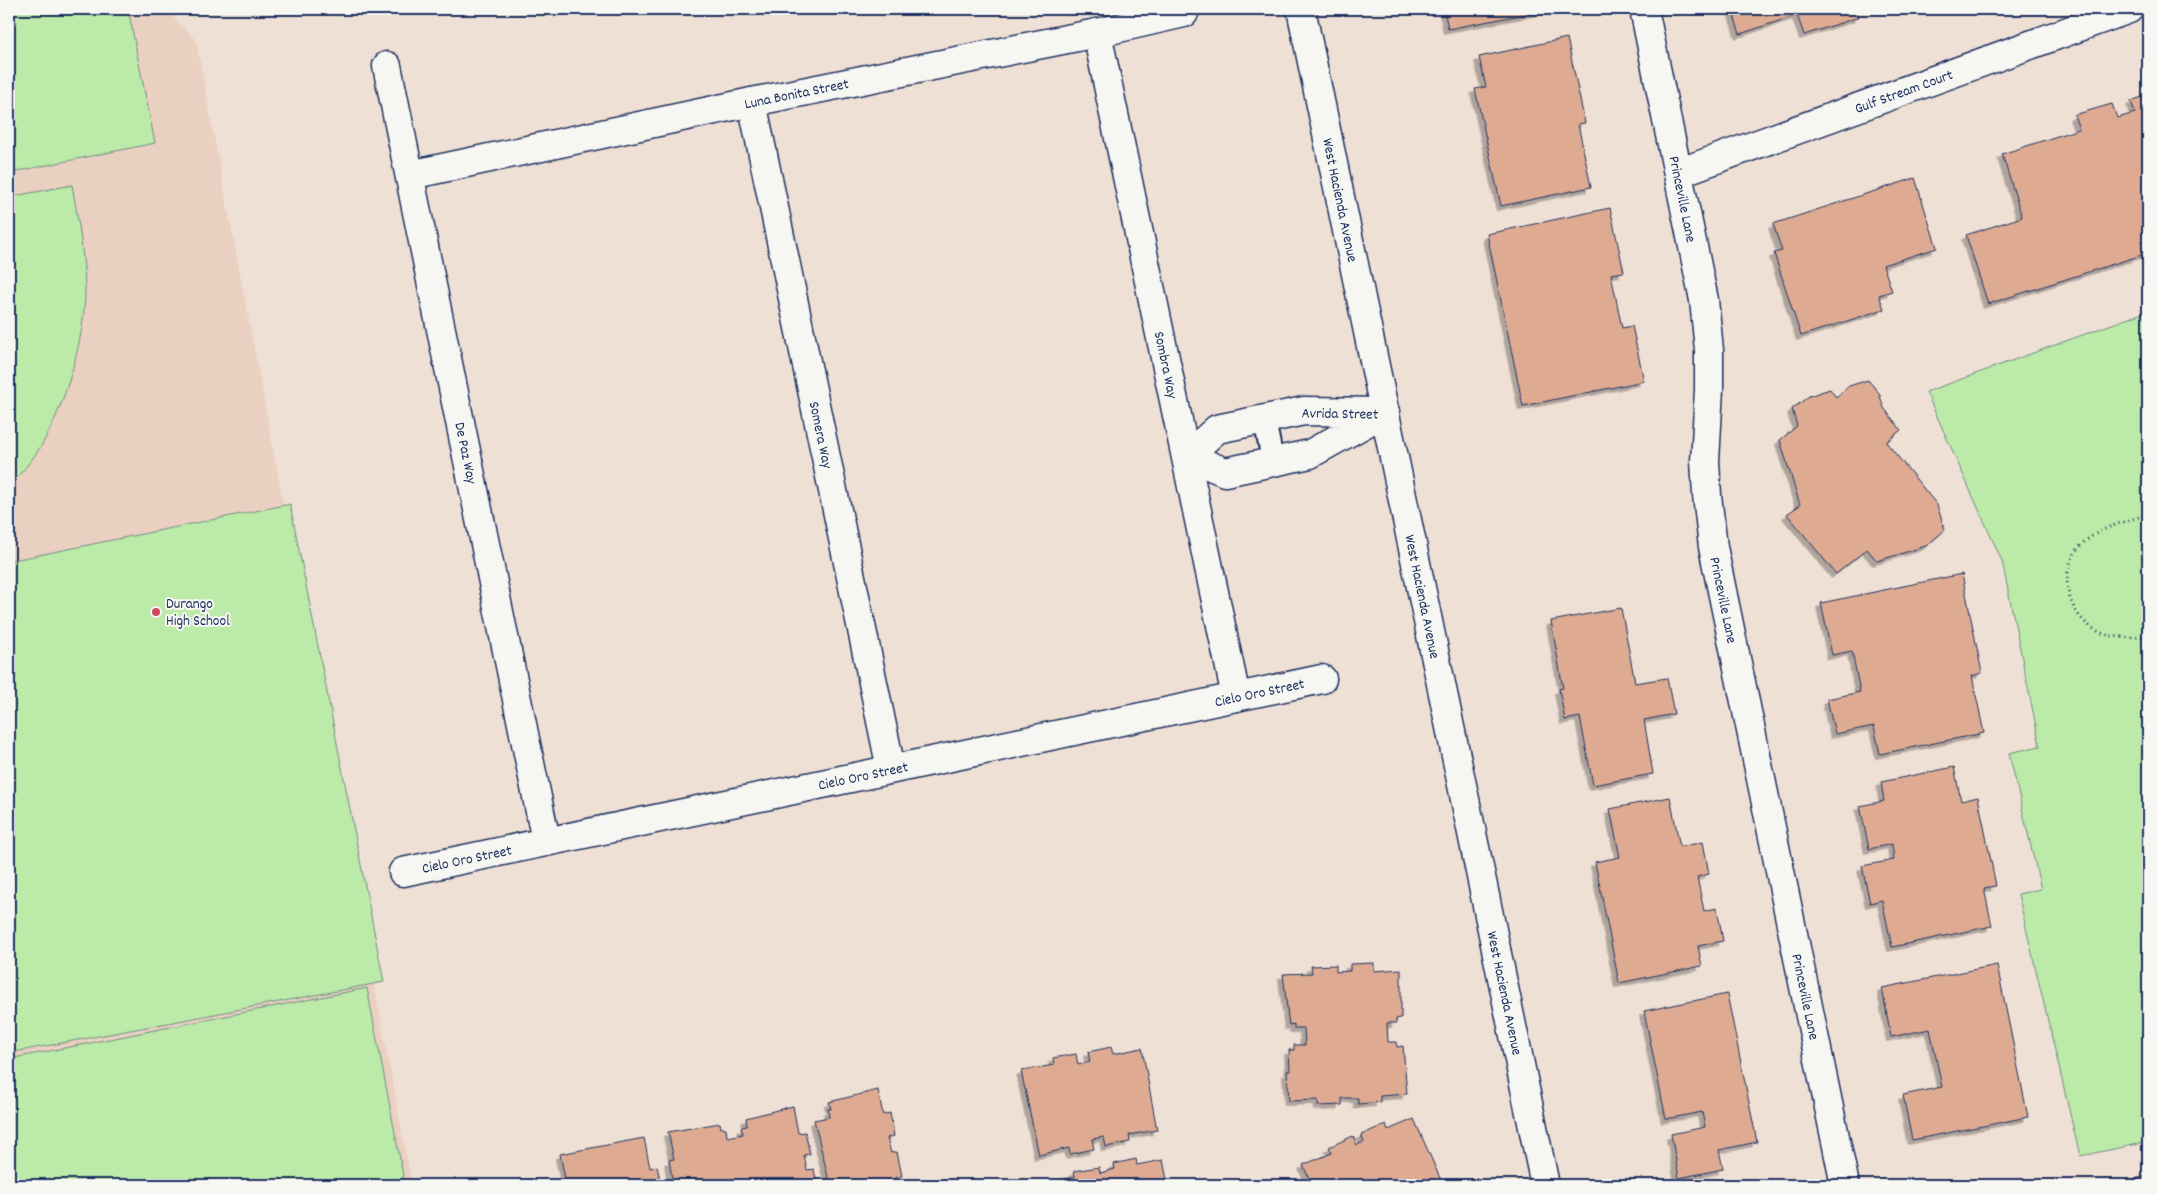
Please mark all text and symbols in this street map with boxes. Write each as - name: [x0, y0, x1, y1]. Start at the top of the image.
- street label: Gulf Stream Court: [1852, 65, 1957, 121]
- street label: Luna Bonita Street: [743, 74, 851, 116]
- street label: West Hacienda Avenue: [1315, 136, 1362, 265]
- street label: Princeville Lane: [1662, 154, 1701, 245]
- street label: Sombra Way: [1147, 330, 1182, 402]
- street label: Somera Way: [802, 400, 837, 472]
- street label: Avrida Street: [1301, 403, 1379, 427]
- street label: De Paz Way: [447, 420, 482, 487]
- street label: West Hacienda Avenue: [1397, 533, 1445, 661]
- street label: Princeville Lane: [1702, 555, 1742, 646]
- place label: Durango High School: [166, 594, 230, 633]
- marker: Durango High School: [150, 606, 162, 618]
- street label: Cielo Oro Street: [1213, 674, 1307, 714]
- street label: Cielo Oro Street: [816, 757, 911, 798]
- street label: Cielo Oro Street: [420, 840, 514, 881]
- street label: West Hacienda Avenue: [1480, 929, 1527, 1058]
- street label: Princeville Lane: [1784, 952, 1824, 1043]

